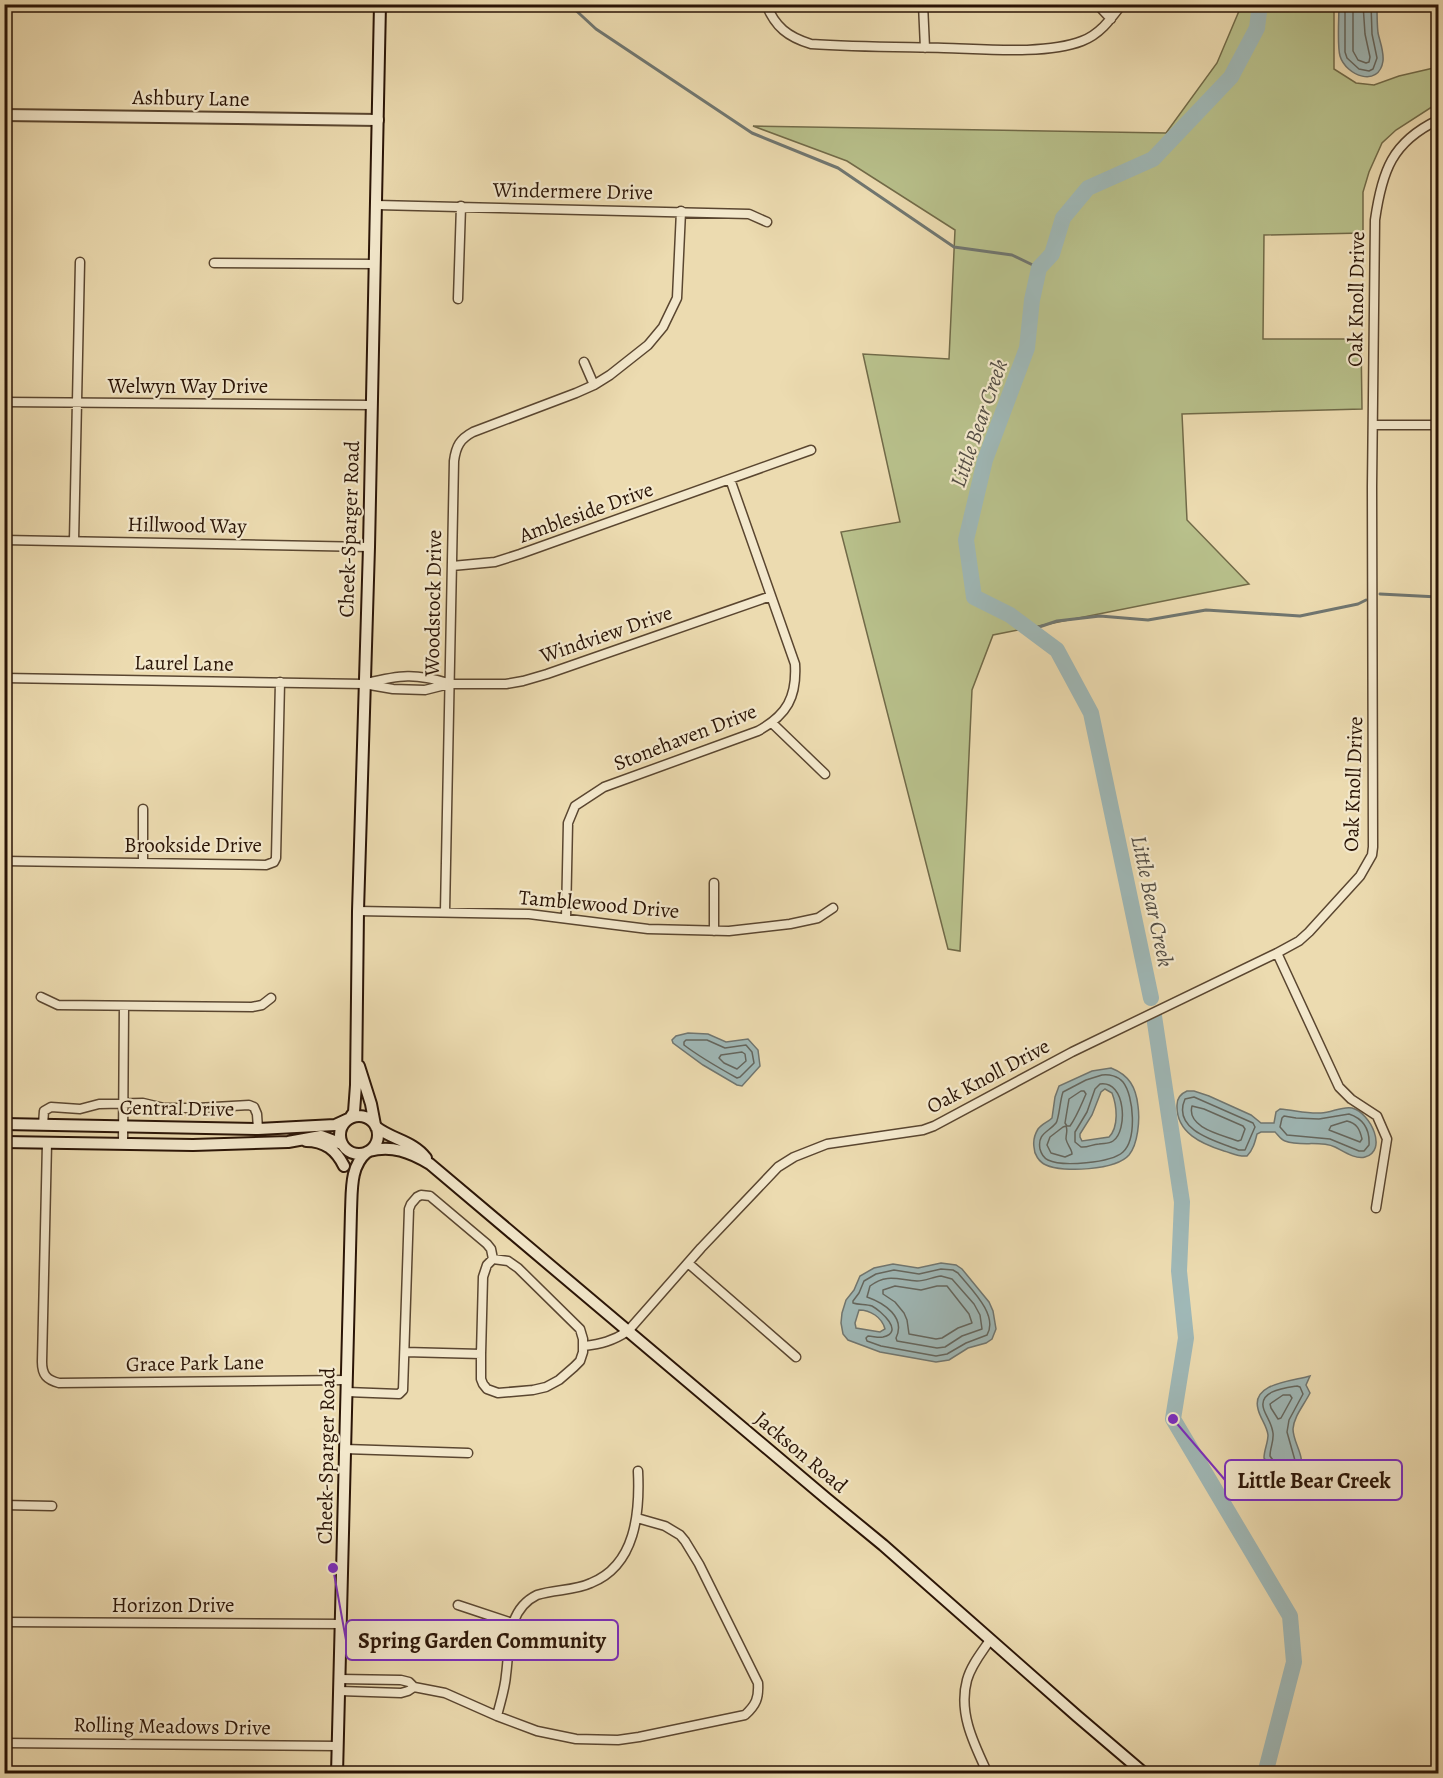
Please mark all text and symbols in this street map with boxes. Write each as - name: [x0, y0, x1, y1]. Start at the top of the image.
- street label: Ashbury Lane: [131, 83, 250, 113]
- street label: Windermere Drive: [492, 176, 653, 206]
- street label: Oak Knoll Drive: [1341, 231, 1371, 367]
- water label: Little Bear Creek: [943, 355, 1015, 491]
- street label: Welwyn Way Drive: [107, 372, 268, 400]
- street label: Cheek-Sparger Road: [332, 439, 366, 618]
- street label: Ambleside Drive: [514, 475, 657, 550]
- street label: Hillwood Way: [127, 510, 247, 540]
- street label: Woodstock Drive: [418, 529, 448, 678]
- street label: Windview Drive: [535, 598, 676, 670]
- street label: Laurel Lane: [134, 648, 234, 678]
- street label: Stonehaven Drive: [609, 697, 761, 777]
- street label: Oak Knoll Drive: [1337, 716, 1369, 852]
- street label: Brookside Drive: [124, 831, 262, 859]
- water label: Little Bear Creek: [1123, 833, 1181, 970]
- street label: Tamblewood Drive: [518, 883, 680, 925]
- street label: Oak Knoll Drive: [922, 1032, 1054, 1120]
- street label: Central Drive: [119, 1093, 235, 1123]
- street label: Grace Park Lane: [126, 1348, 264, 1378]
- street label: Cheek-Sparger Road: [310, 1367, 342, 1545]
- street label: Jackson Road: [748, 1405, 854, 1500]
- callout: Little Bear Creek: [1225, 1460, 1402, 1500]
- text: Little Bear Creek: [1237, 1466, 1391, 1496]
- street label: Horizon Drive: [112, 1591, 234, 1619]
- callout: Spring Garden Community: [346, 1620, 618, 1660]
- text: Spring Garden Community: [358, 1626, 607, 1656]
- street label: Rolling Meadows Drive: [73, 1710, 271, 1742]

